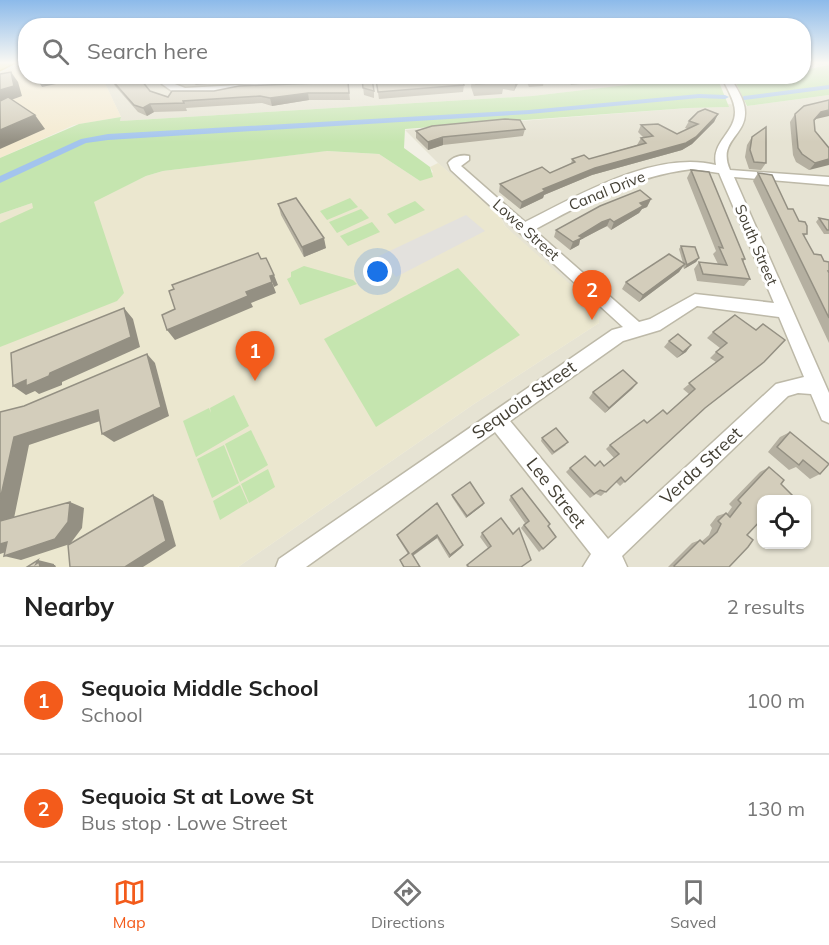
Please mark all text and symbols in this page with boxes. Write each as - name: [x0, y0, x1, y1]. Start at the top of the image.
- search box: [18, 18, 811, 84]
- icon: search: [39, 35, 72, 68]
- text: Search here: [87, 37, 208, 65]
- street label: Canal Drive: [566, 167, 648, 214]
- street label: Lowe Street: [489, 195, 564, 264]
- street label: South Street: [731, 202, 782, 288]
- your location: [363, 257, 392, 286]
- pin: 2: [572, 270, 612, 320]
- pin: 1: [236, 332, 274, 381]
- street label: Sequoia Street: [467, 355, 580, 444]
- street label: Verda Street: [655, 422, 746, 509]
- street label: Lee Street: [522, 453, 591, 533]
- map controls: [757, 495, 811, 549]
- button: locate: [757, 495, 811, 549]
- text: Nearby: [24, 590, 114, 623]
- text: 2 results: [727, 594, 805, 619]
- text: Sequoia Middle School: [81, 674, 319, 702]
- text: 1: [38, 688, 50, 713]
- text: 100 m: [746, 688, 805, 713]
- text: School: [81, 702, 143, 727]
- text: Sequoia St at Lowe St: [81, 782, 314, 810]
- text: 2: [38, 796, 50, 821]
- text: 130 m: [746, 796, 805, 821]
- text: Bus stop · Lowe Street: [81, 810, 287, 835]
- tab: Map: [113, 876, 146, 932]
- tab: Directions: [371, 876, 445, 932]
- tab: Saved: [670, 876, 716, 932]

